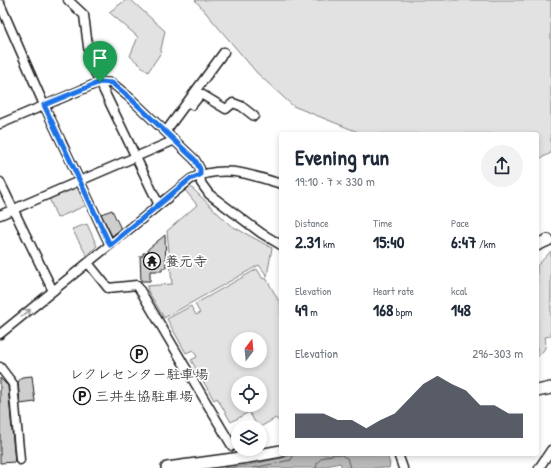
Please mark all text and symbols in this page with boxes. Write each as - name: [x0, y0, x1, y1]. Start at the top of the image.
- pin: [83, 41, 117, 82]
- icon: arrive: [89, 47, 111, 69]
- text: Evening run: [295, 142, 389, 172]
- button: share: [481, 145, 523, 187]
- text: 19:10 · 7 × 330 m: [295, 172, 375, 190]
- text: Distance: [295, 216, 329, 230]
- text: Time: [373, 216, 392, 230]
- text: Pace: [451, 216, 469, 230]
- text: 2.31: [295, 230, 320, 253]
- text: 15:40: [373, 230, 404, 253]
- text: 6:47: [451, 230, 477, 253]
- text: km: [320, 237, 335, 251]
- text: /km: [477, 237, 496, 251]
- temple icon: 養元寺: [142, 251, 162, 271]
- place label: 養元寺: [165, 251, 207, 270]
- text: Elevation: [295, 284, 332, 298]
- text: Heart rate: [373, 284, 414, 298]
- text: kcal: [451, 284, 467, 298]
- text: 49: [295, 298, 308, 321]
- text: 168: [373, 298, 393, 321]
- text: 148: [451, 298, 471, 321]
- text: m: [308, 305, 318, 319]
- text: bpm: [393, 305, 413, 319]
- one-way arrow: [21, 308, 32, 317]
- north arrow: [231, 332, 267, 368]
- map controls: [231, 332, 267, 456]
- parking icon: レクレセンター駐車場: [129, 344, 149, 364]
- text: Elevation: [295, 344, 338, 362]
- text: 296–303 m: [472, 344, 523, 362]
- place label: レクレセンター駐車場: [70, 364, 208, 383]
- button: locate: [231, 376, 267, 412]
- parking icon: 三井生協駐車場: [72, 386, 92, 406]
- place label: 三井生協駐車場: [95, 386, 193, 405]
- button: layers: [231, 420, 267, 456]

